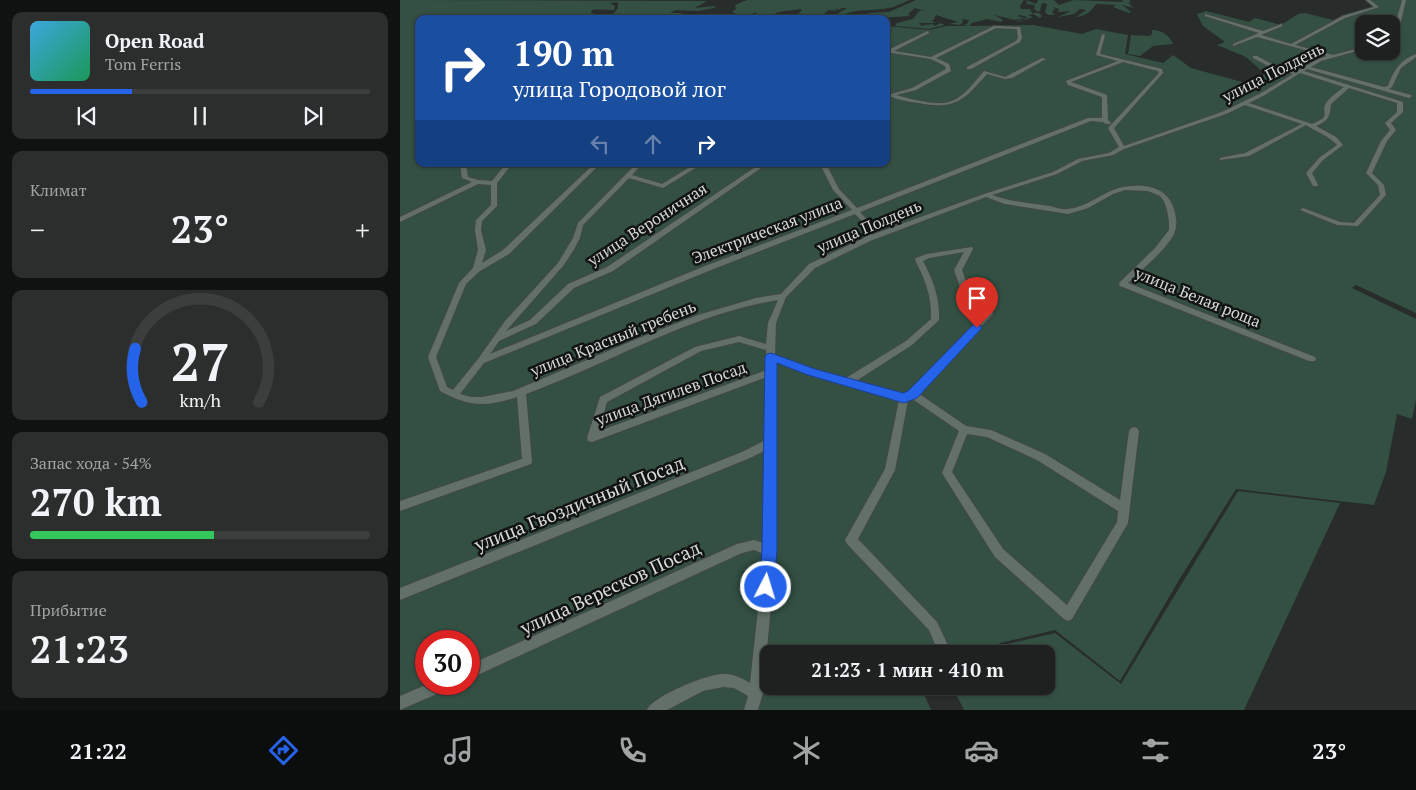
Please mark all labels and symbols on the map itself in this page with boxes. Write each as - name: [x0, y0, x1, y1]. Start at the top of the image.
- street label: улица Полдень: [1217, 37, 1328, 108]
- street label: улица Вероничная: [582, 177, 711, 272]
- street label: Электрическая улица: [689, 191, 845, 269]
- street label: улица Полдень: [812, 194, 925, 258]
- street label: улица Белая роща: [1131, 261, 1264, 332]
- pin: [956, 277, 998, 328]
- street label: улица Красный гребень: [526, 295, 699, 382]
- street label: улица Дягилев Посад: [592, 356, 749, 431]
- street label: улица Гвоздичный Посад: [469, 449, 688, 557]
- street label: улица Вересков Посад: [515, 534, 704, 640]
- position arrow: [739, 560, 791, 612]
- speed limit sign: 30: [415, 630, 480, 695]

